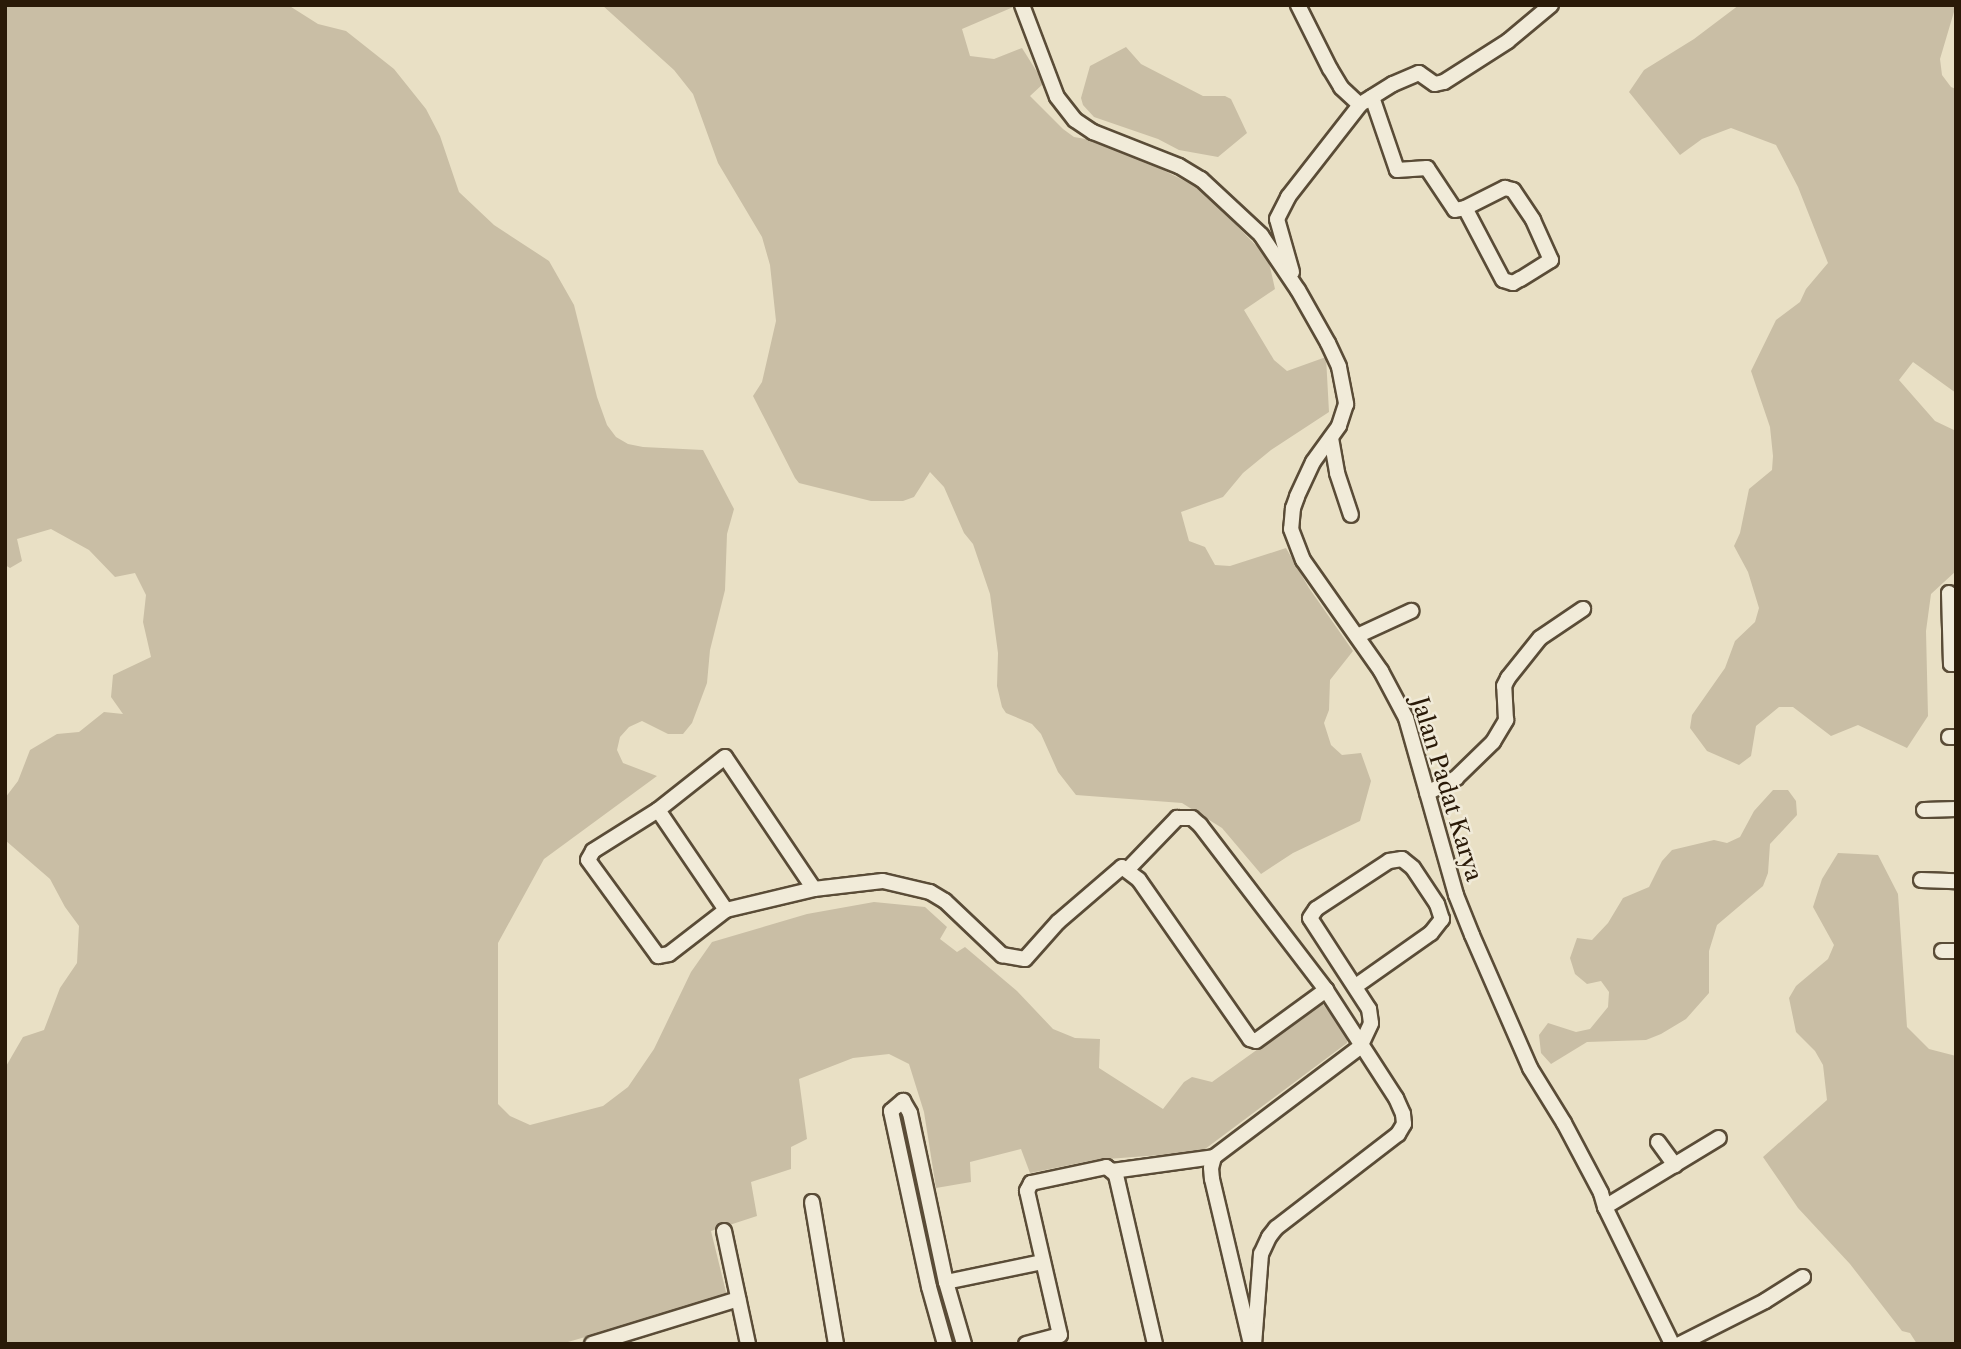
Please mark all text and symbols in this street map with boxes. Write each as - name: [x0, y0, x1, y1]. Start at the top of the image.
- street label: Jalan Padat Karya: [1406, 694, 1488, 884]

